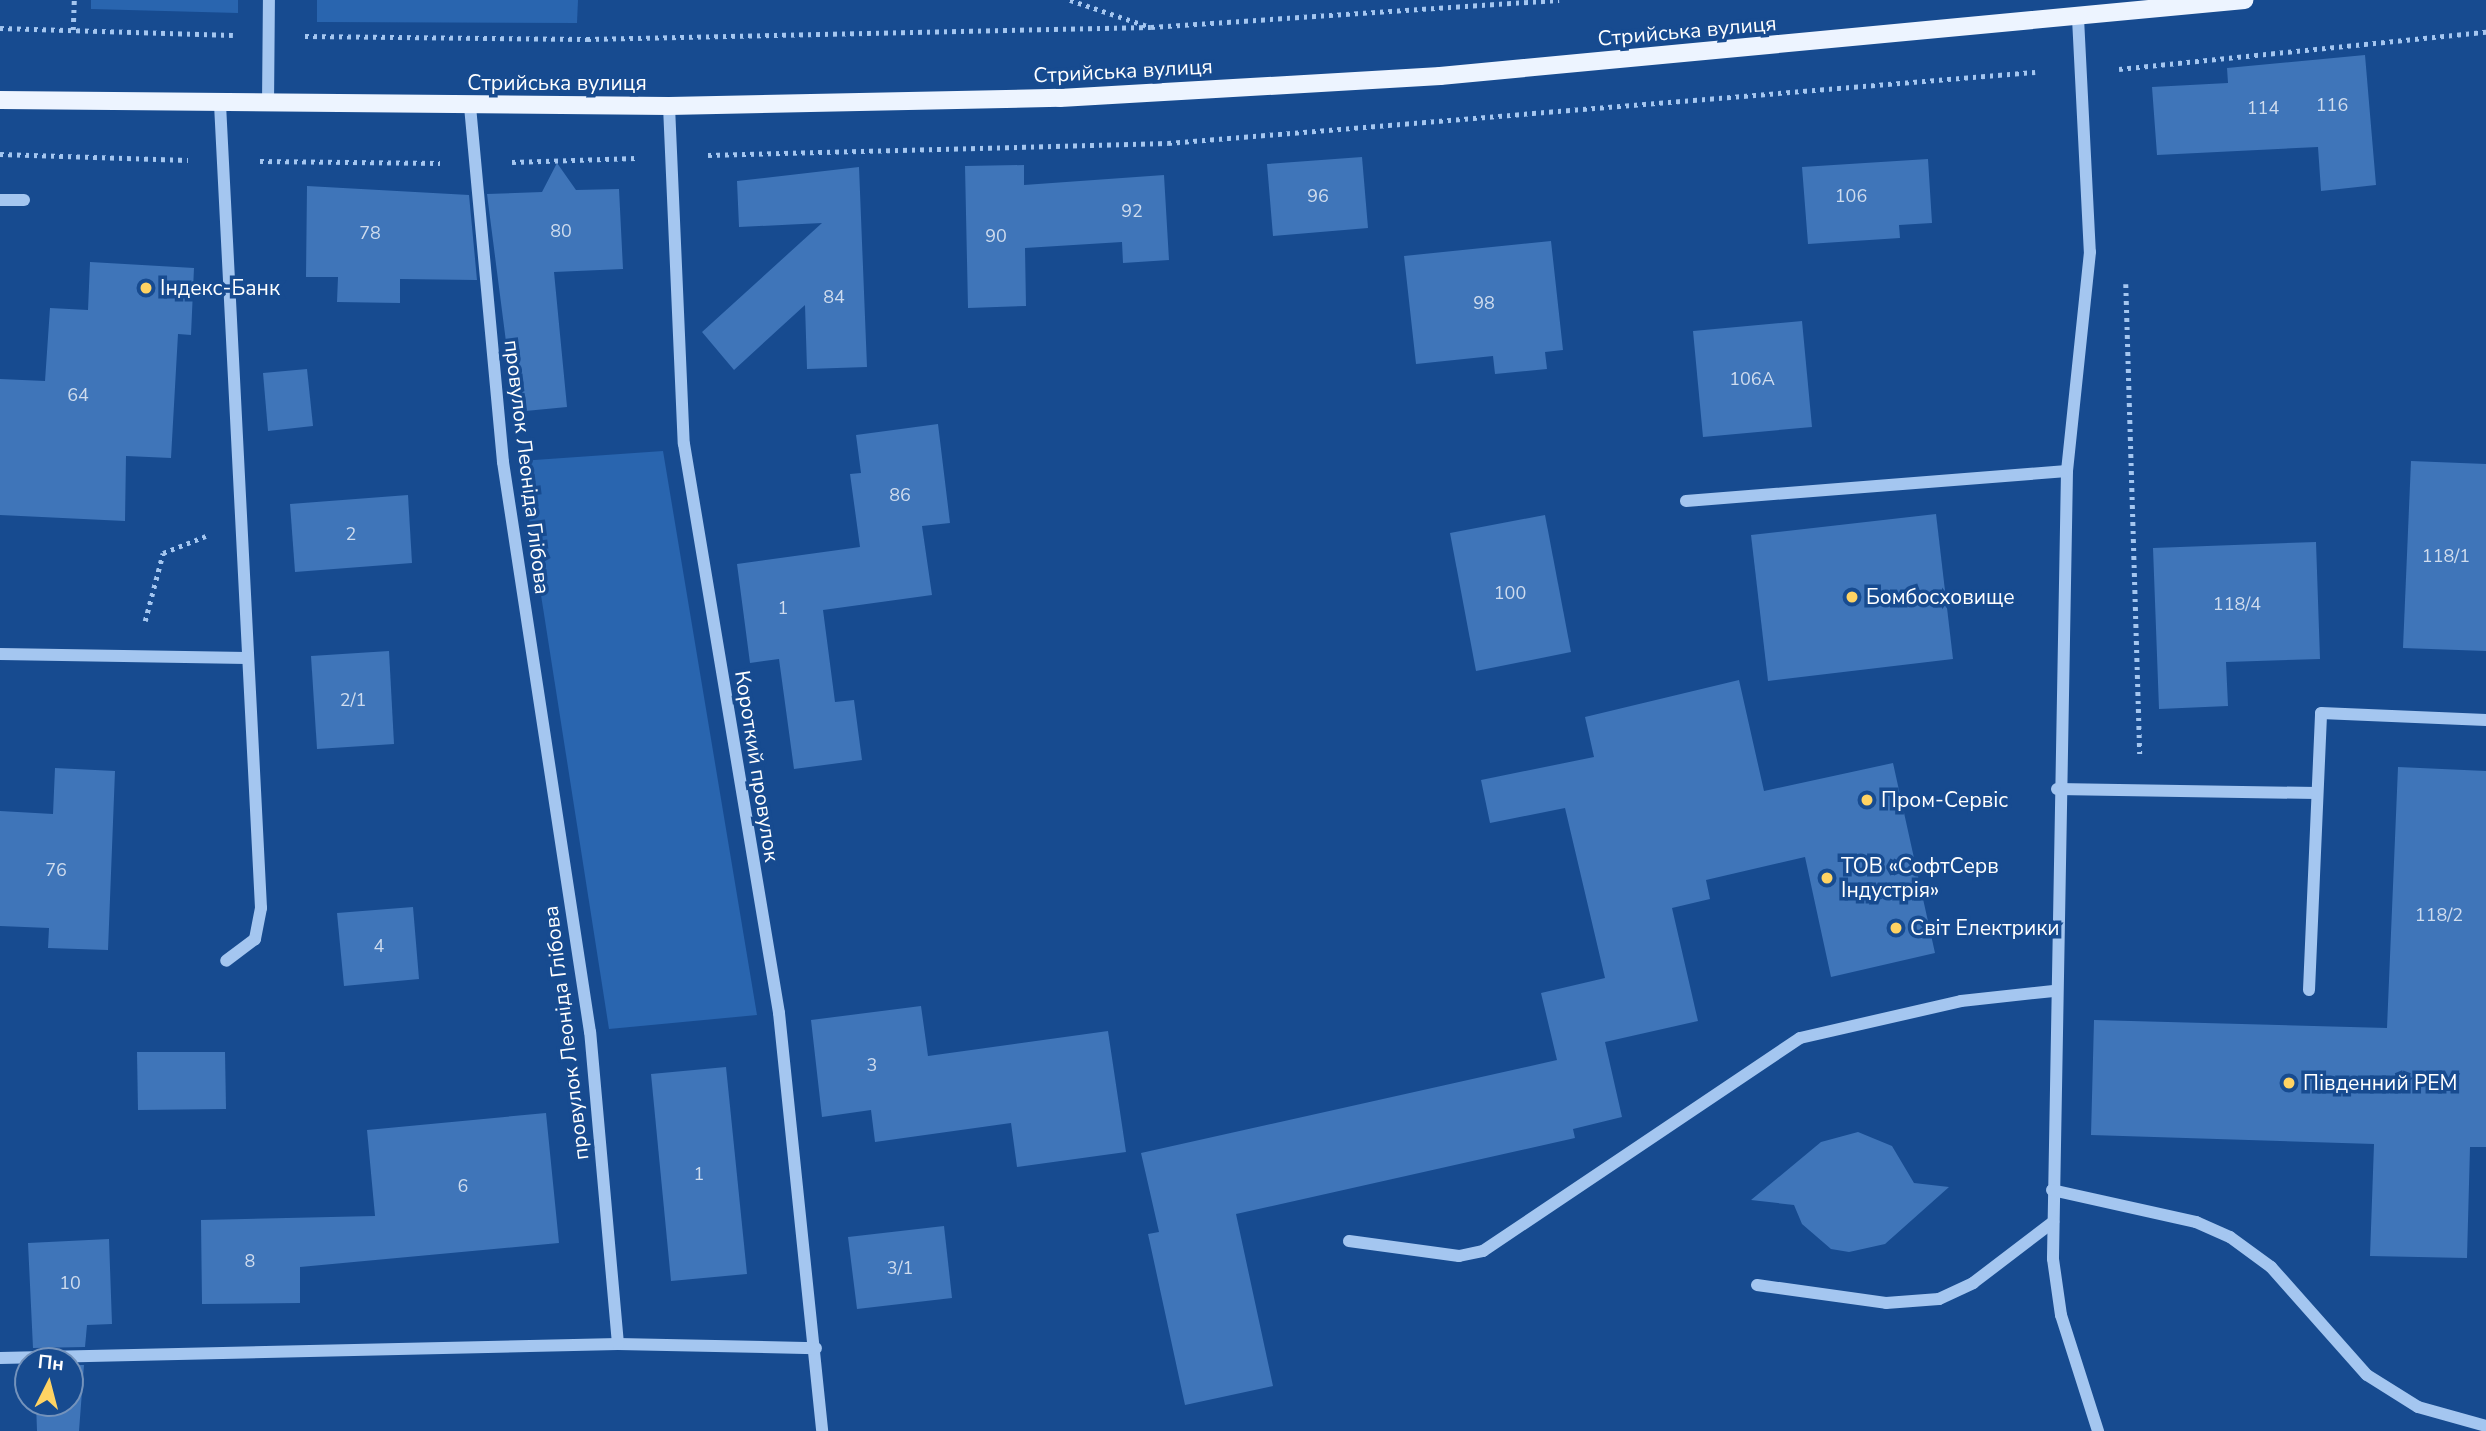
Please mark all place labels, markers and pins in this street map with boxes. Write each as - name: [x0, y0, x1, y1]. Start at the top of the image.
- place label: Індекс-Банк: [160, 275, 280, 301]
- marker: Індекс-Банк: [138, 280, 154, 296]
- place label: Бомбосховище: [1866, 584, 2015, 610]
- marker: Бомбосховище: [1844, 589, 1860, 605]
- place label: Пром-Сервіс: [1881, 787, 2008, 813]
- marker: Пром-Сервіс: [1859, 792, 1875, 808]
- place label: ТОВ «СофтСерв Індустрія»: [1841, 853, 1999, 903]
- marker: ТОВ «СофтСерв Індустрія»: [1819, 870, 1835, 886]
- place label: Світ Електрики: [1910, 915, 2059, 941]
- marker: Світ Електрики: [1888, 920, 1904, 936]
- place label: Південний РЕМ: [2303, 1070, 2458, 1096]
- marker: Південний РЕМ: [2281, 1075, 2297, 1091]

